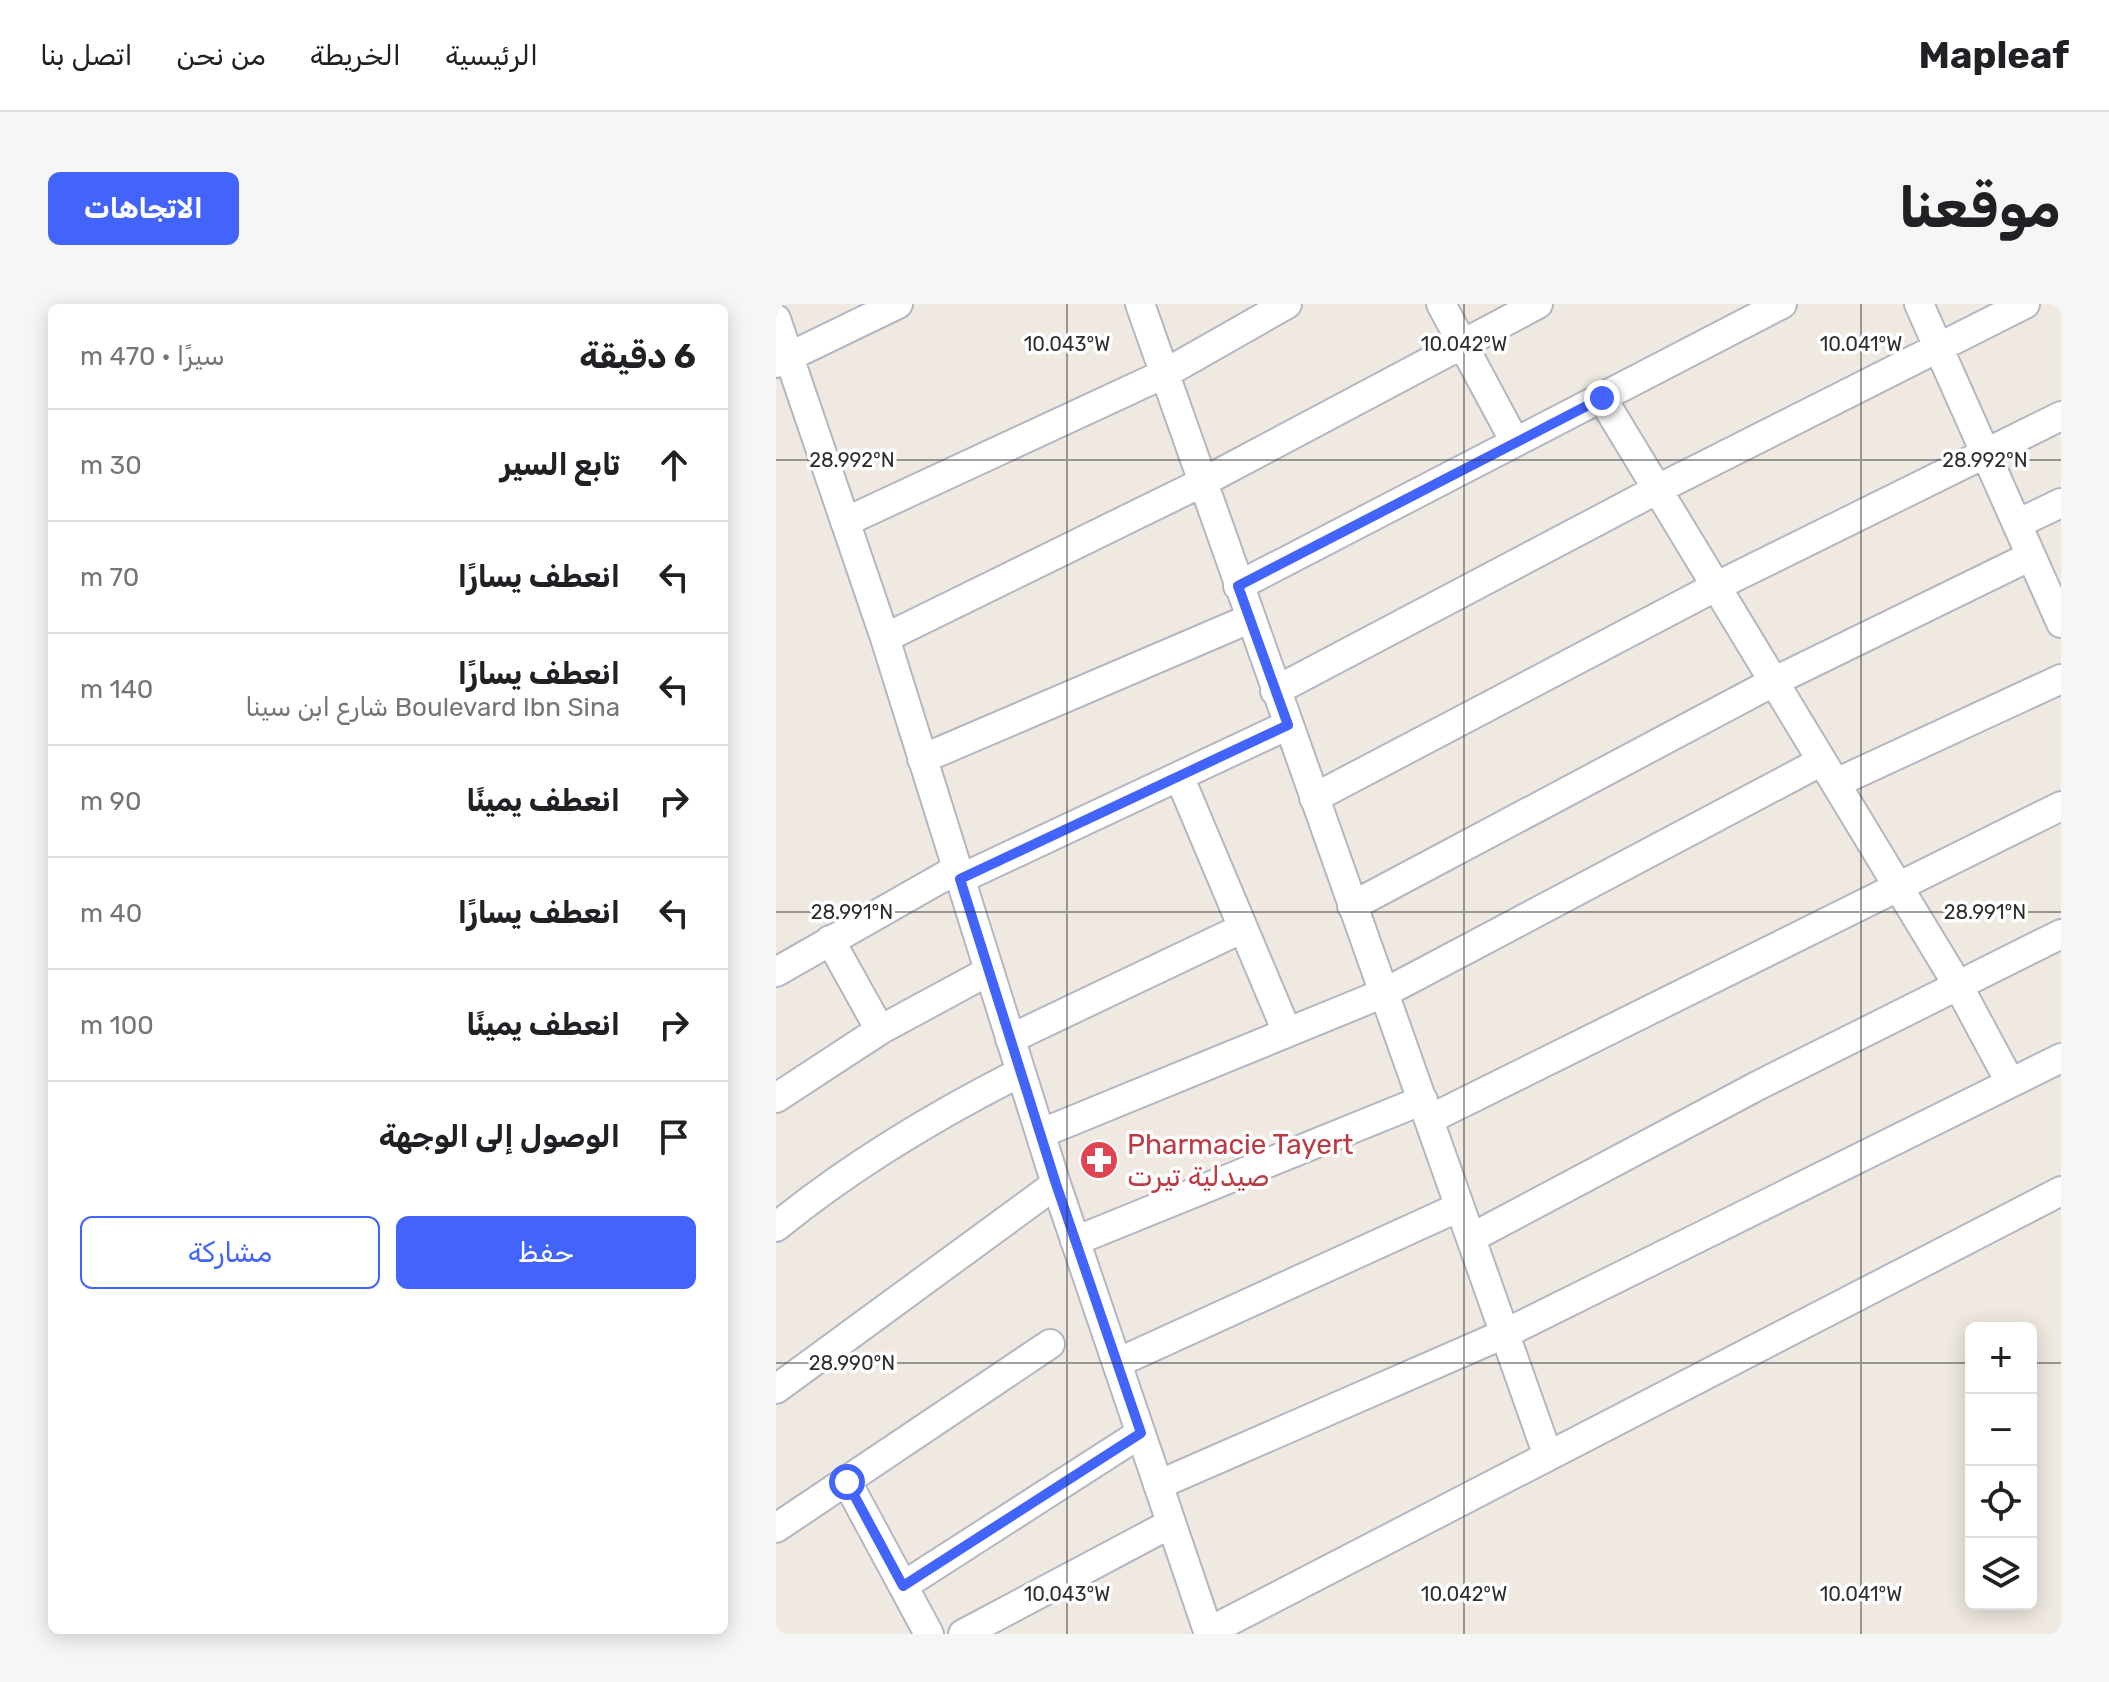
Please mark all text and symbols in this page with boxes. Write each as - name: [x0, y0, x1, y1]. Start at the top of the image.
- text: Mapleaf: [1919, 32, 2069, 78]
- text: اتصل بنا: [40, 39, 133, 72]
- text: من نحن: [177, 39, 266, 72]
- text: الخريطة: [310, 39, 401, 72]
- text: الرئيسية: [445, 39, 538, 72]
- button: الاتجاهات: [48, 172, 239, 245]
- text: موقعنا: [1898, 175, 2061, 241]
- text: 10.043°W: [1024, 332, 1110, 356]
- text: 10.042°W: [1421, 332, 1507, 356]
- text: 10.041°W: [1820, 332, 1902, 356]
- text: 6 دقيقة: [579, 336, 696, 377]
- text: سيرًا · 470 m: [80, 341, 225, 372]
- route end: [1584, 380, 1620, 416]
- icon: ahead: [652, 443, 696, 487]
- text: تابع السير: [500, 447, 620, 483]
- text: 28.992°N: [809, 448, 895, 472]
- text: 28.992°N: [1942, 448, 2028, 472]
- text: 30 m: [80, 450, 142, 481]
- icon: left: [652, 555, 696, 599]
- text: انعطف يسارًا: [458, 559, 620, 595]
- text: 70 m: [80, 562, 139, 593]
- text: انعطف يسارًا: [458, 656, 620, 692]
- icon: left: [652, 667, 696, 711]
- text: 140 m: [80, 674, 153, 705]
- text: Boulevard Ibn Sina شارع ابن سينا: [245, 692, 620, 723]
- icon: right: [652, 779, 696, 823]
- text: انعطف يمينًا: [466, 783, 620, 819]
- text: 90 m: [80, 786, 141, 817]
- icon: left: [652, 891, 696, 935]
- text: انعطف يسارًا: [458, 895, 620, 931]
- text: 40 m: [80, 898, 142, 929]
- text: 28.991°N: [811, 900, 893, 924]
- text: 28.991°N: [1944, 900, 2026, 924]
- icon: right: [652, 1003, 696, 1047]
- text: انعطف يمينًا: [466, 1007, 620, 1043]
- text: 100 m: [80, 1010, 154, 1041]
- icon: arrive: [652, 1115, 696, 1159]
- text: الوصول إلى الوجهة: [379, 1119, 620, 1155]
- place label: Pharmacie Tayert صيدلية تيرت: [1127, 1128, 1354, 1193]
- pharmacy icon: Pharmacie Tayert صيدلية تيرت: [1078, 1139, 1120, 1181]
- button: مشاركة: [80, 1216, 380, 1289]
- button: حفظ: [396, 1216, 696, 1289]
- map controls: [1965, 1322, 2037, 1610]
- button: +: [1965, 1322, 2037, 1394]
- text: 28.990°N: [809, 1351, 895, 1375]
- button: −: [1965, 1394, 2037, 1466]
- route start: [829, 1464, 865, 1500]
- button: locate: [1965, 1466, 2037, 1538]
- button: layers: [1965, 1538, 2037, 1610]
- text: 10.043°W: [1024, 1582, 1110, 1606]
- text: 10.042°W: [1421, 1582, 1507, 1606]
- text: 10.041°W: [1820, 1582, 1902, 1606]

